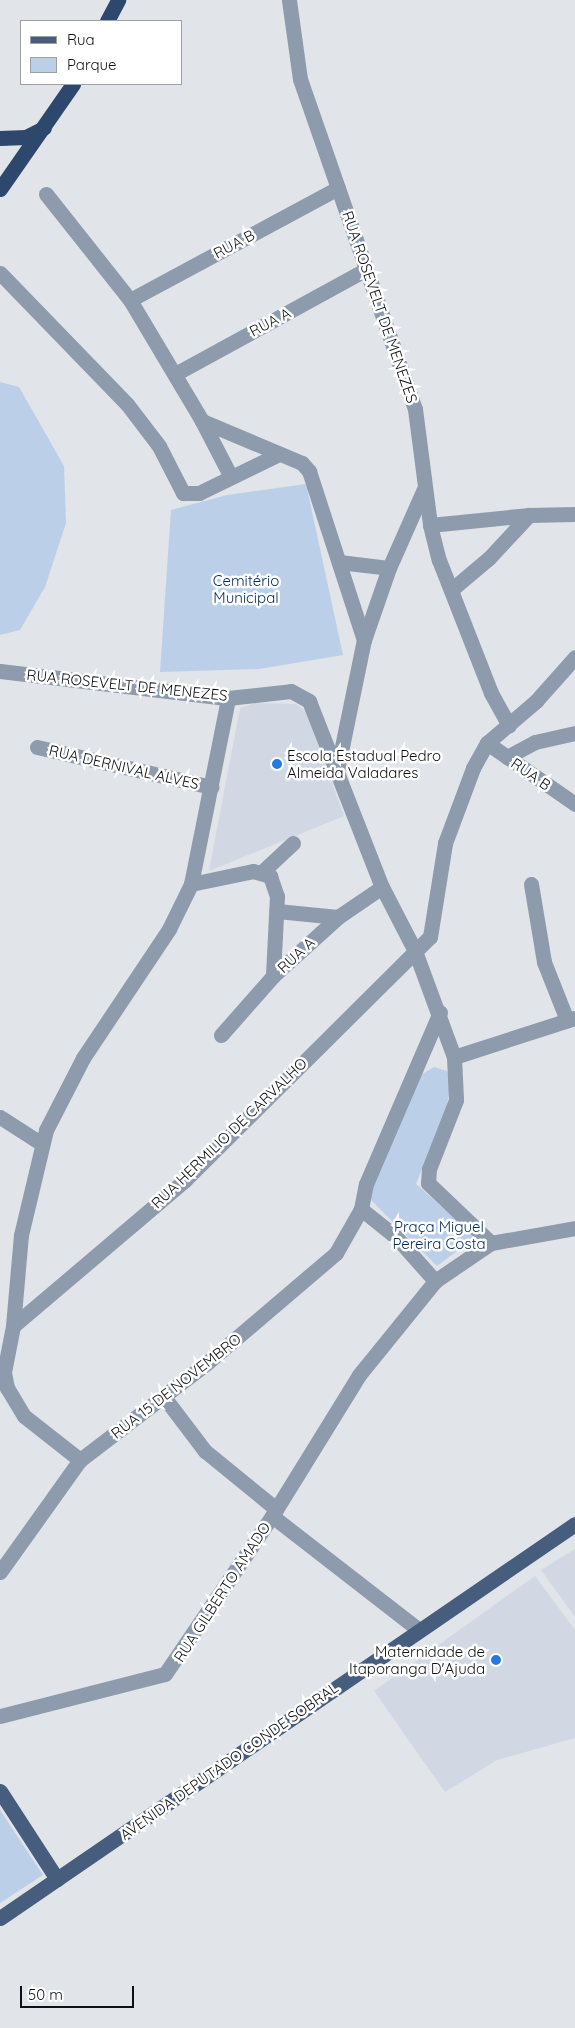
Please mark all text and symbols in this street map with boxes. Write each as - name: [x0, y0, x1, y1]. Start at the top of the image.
- legend: [20, 20, 182, 85]
- text: Rua: [67, 30, 95, 49]
- text: Parque: [67, 55, 117, 74]
- street label: RUA ROSEVELT DE MENEZES: [339, 209, 421, 405]
- street label: RUA B: [210, 226, 258, 262]
- street label: RUA A: [246, 304, 294, 340]
- park label: Cemitério Municipal: [213, 571, 279, 606]
- street label: RUA ROSEVELT DE MENEZES: [26, 666, 228, 704]
- street label: RUA DERNIVAL ALVES: [47, 741, 201, 793]
- place label: Escola Estadual Pedro Almeida Valadares: [287, 746, 441, 781]
- street label: RUA B: [508, 754, 554, 794]
- marker: Escola Estadual Pedro Almeida Valadares: [271, 758, 283, 770]
- street label: RUA A: [274, 933, 318, 977]
- street label: RUA HERMILIO DE CARVALHO: [147, 1054, 311, 1212]
- park label: Praça Miguel Pereira Costa: [392, 1217, 486, 1252]
- street label: RUA 15 DE NOVEMBRO: [107, 1330, 245, 1442]
- street label: RUA GILBERTO AMADO: [170, 1519, 274, 1665]
- place label: Maternidade de Itaporanga D'Ajuda: [349, 1642, 485, 1677]
- marker: Maternidade de Itaporanga D'Ajuda: [489, 1653, 503, 1667]
- street label: AVENIDA DEPUTADO CONDE SOBRAL: [116, 1678, 342, 1844]
- scale bar: [22, 1976, 136, 2008]
- text: 50 m: [28, 1985, 63, 2004]

